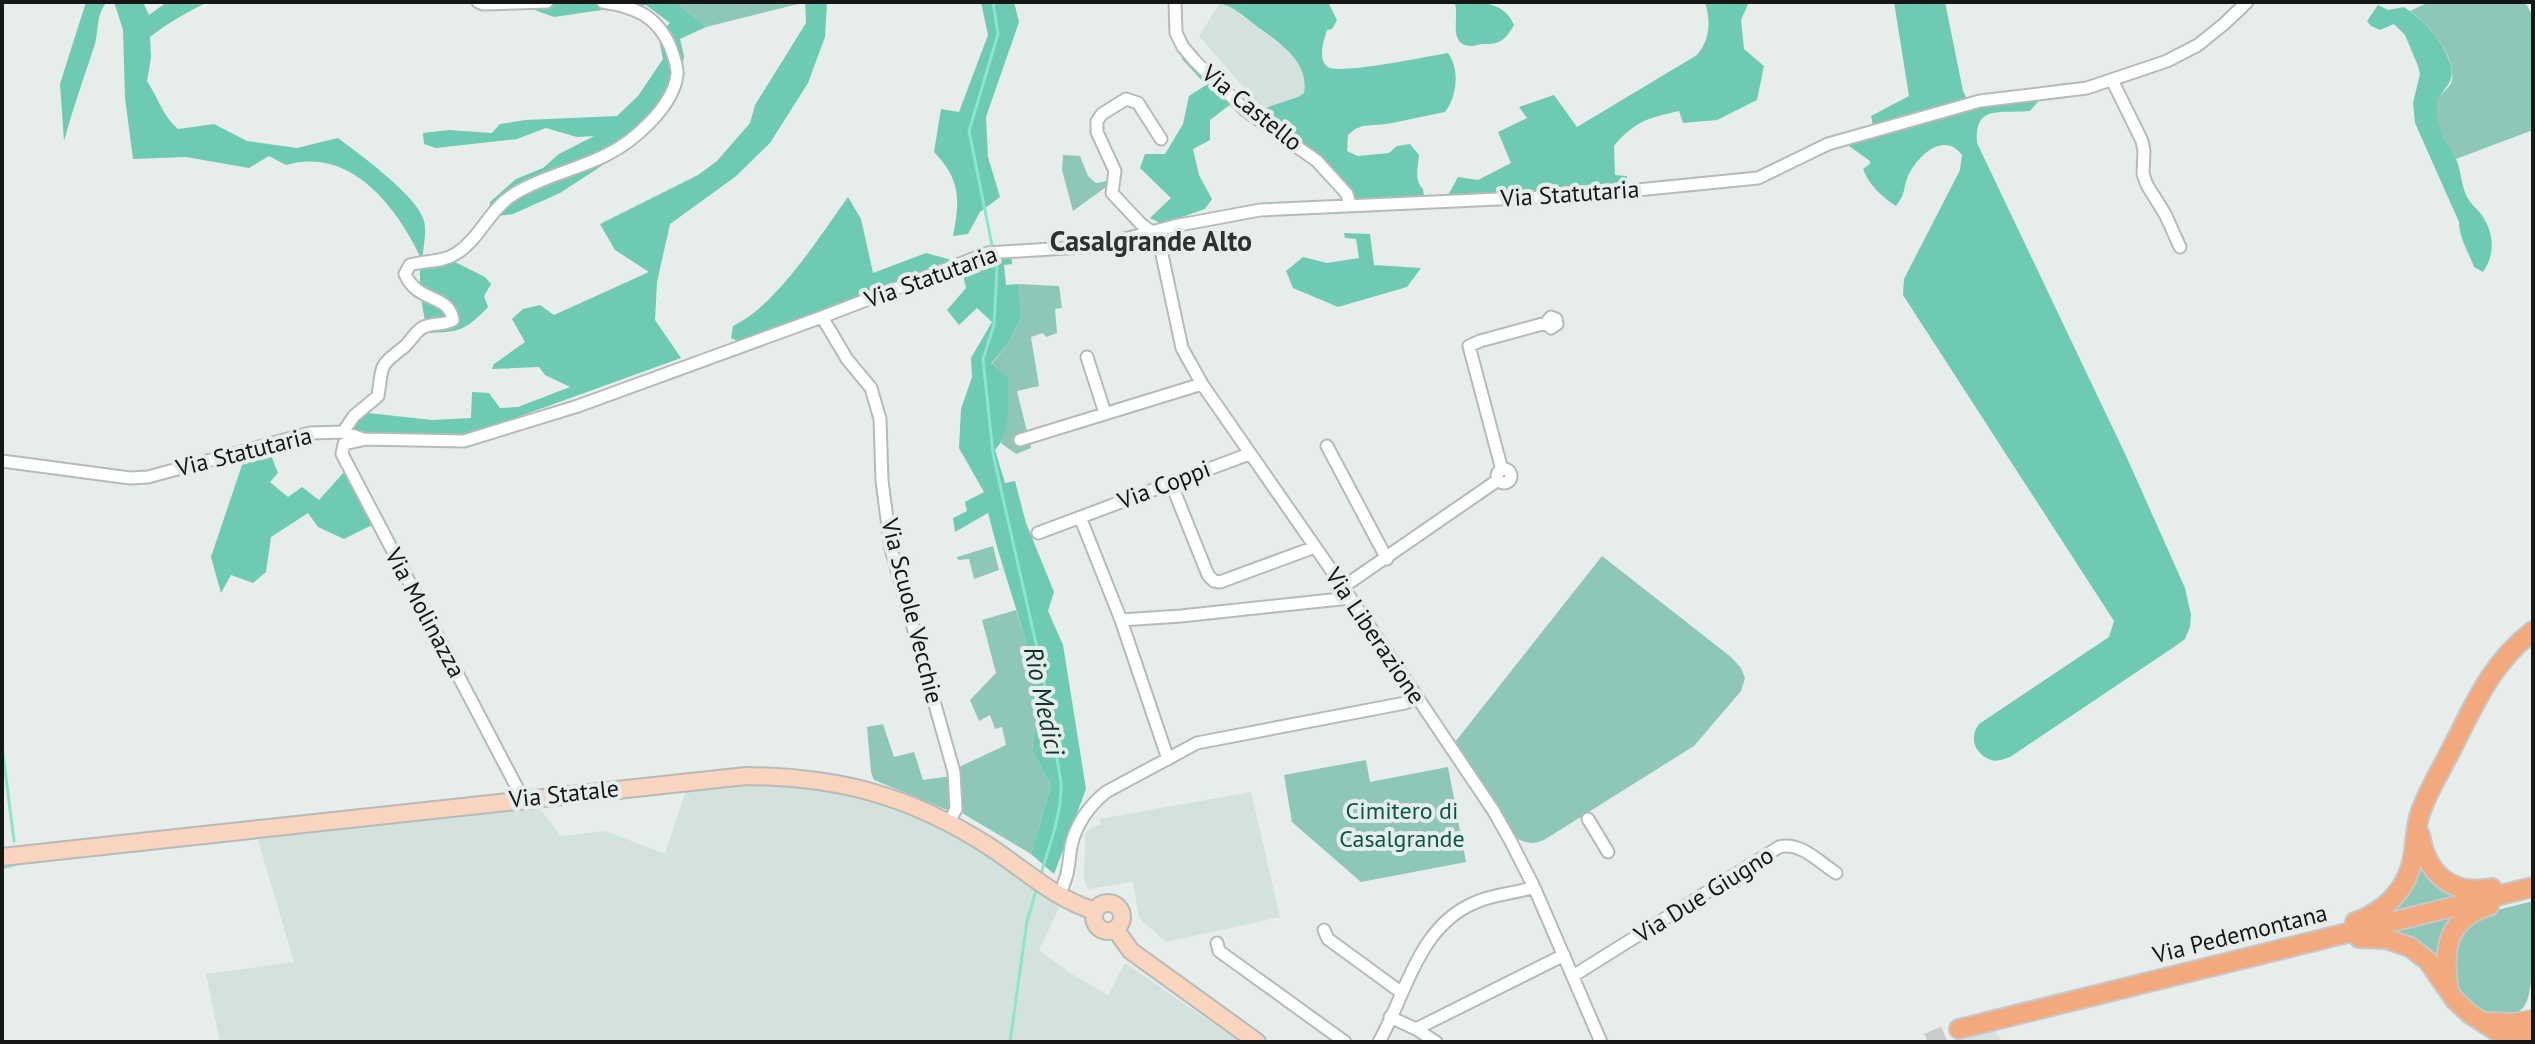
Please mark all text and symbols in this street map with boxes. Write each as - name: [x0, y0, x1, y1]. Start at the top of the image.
- street label: Via Castello: [1195, 57, 1309, 158]
- street label: Via Statutaria: [1499, 173, 1640, 214]
- district label: Casalgrande Alto: [1050, 222, 1252, 259]
- street label: Via Statutaria: [859, 238, 1001, 315]
- street label: Via Statutaria: [172, 420, 315, 484]
- street label: Via Coppi: [1112, 453, 1214, 517]
- street label: Via Scuole Vecchie: [874, 514, 950, 707]
- street label: Via Molinazza: [378, 542, 472, 683]
- street label: Via Liberazione: [1318, 561, 1432, 710]
- water label: Rio Medici: [1017, 644, 1072, 759]
- street label: Via Statale: [506, 772, 620, 815]
- park label: Cimitero di Casalgrande: [1339, 795, 1465, 854]
- street label: Via Due Giugno: [1627, 839, 1779, 950]
- street label: Via Pedemontana: [2148, 897, 2330, 970]

